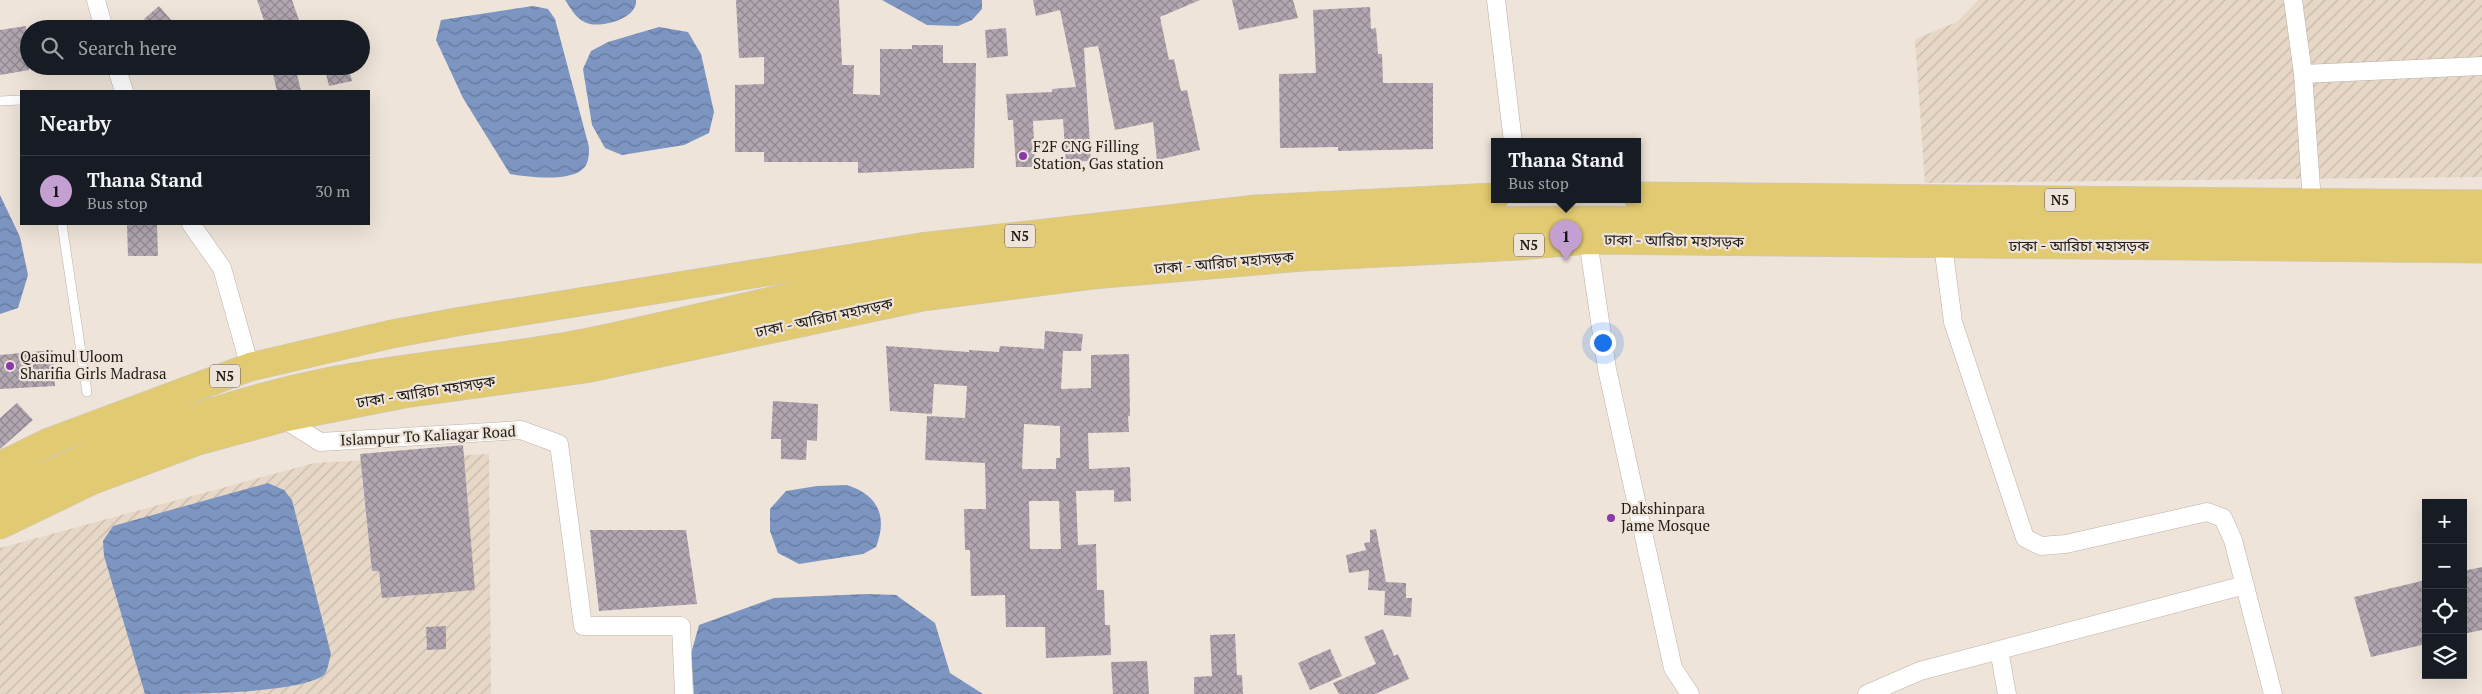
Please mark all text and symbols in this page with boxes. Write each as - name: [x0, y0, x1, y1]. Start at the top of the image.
- search box: [20, 20, 370, 75]
- icon: search: [38, 34, 66, 62]
- text: Search here: [78, 35, 177, 60]
- text: Nearby: [40, 109, 111, 137]
- place label: F2F CNG Filling Station, Gas station: [1033, 136, 1164, 173]
- popup: [1491, 138, 1641, 203]
- text: Thana Stand: [1508, 147, 1624, 172]
- marker: F2F CNG Filling Station, Gas station: [1017, 150, 1029, 162]
- text: Thana Stand: [87, 167, 203, 192]
- text: Bus stop: [1508, 172, 1569, 194]
- text: 1: [51, 180, 61, 202]
- text: 30 m: [315, 180, 350, 202]
- road number: N5: [2045, 188, 2075, 212]
- text: Bus stop: [87, 192, 148, 214]
- pin: 1: [1550, 220, 1582, 261]
- road number: N5: [1005, 225, 1035, 248]
- street label: ঢাকা - আরিচা মহাসড়ক: [1603, 229, 1745, 251]
- road number: N5: [1514, 234, 1544, 256]
- street label: ঢাকা - আরিচা মহাসড়ক: [2008, 235, 2150, 255]
- street label: ঢাকা - আরিচা মহাসড়ক: [1152, 246, 1295, 278]
- street label: ঢাকা - আরিচা মহাসড়ক: [752, 292, 895, 342]
- your location: [1590, 330, 1616, 356]
- place label: Qasimul Uloom Sharifia Girls Madrasa: [20, 346, 167, 383]
- marker: Qasimul Uloom Sharifia Girls Madrasa: [4, 360, 16, 372]
- road number: N5: [210, 364, 240, 388]
- street label: ঢাকা - আরিচা মহাসড়ক: [354, 370, 497, 412]
- street label: Islampur To Kaliagar Road: [340, 420, 516, 450]
- place label: Dakshinpara Jame Mosque: [1621, 498, 1710, 535]
- map controls: [2422, 499, 2467, 679]
- button: +: [2422, 499, 2467, 544]
- marker: Dakshinpara Jame Mosque: [1605, 512, 1617, 524]
- button: −: [2422, 544, 2467, 589]
- button: locate: [2422, 589, 2467, 634]
- button: layers: [2422, 634, 2467, 679]

